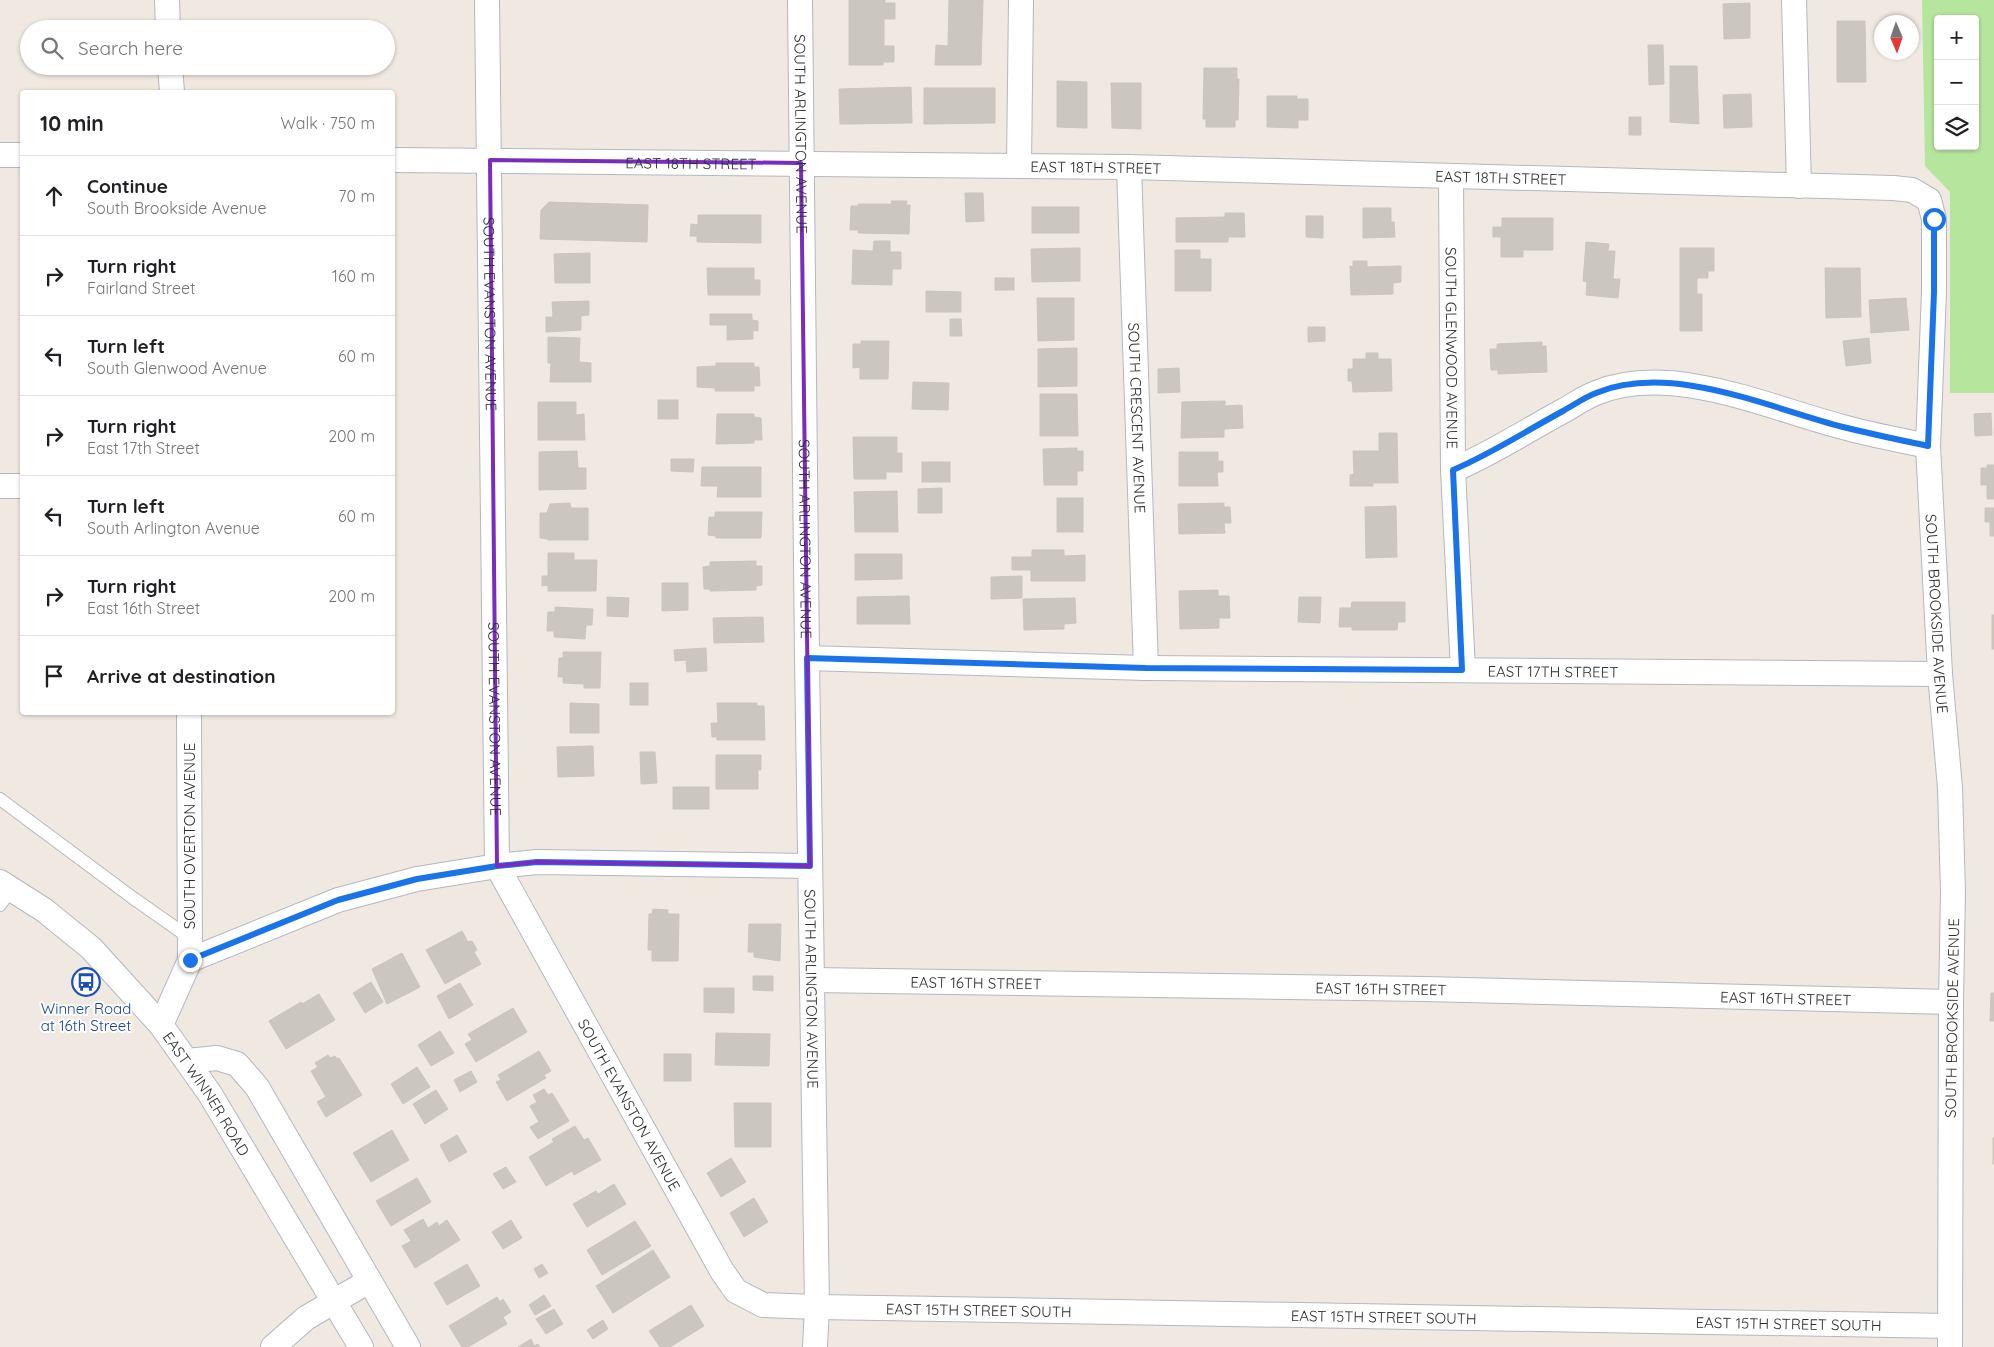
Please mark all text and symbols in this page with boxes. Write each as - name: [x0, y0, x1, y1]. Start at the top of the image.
- north arrow: [1874, 15, 1919, 60]
- map controls: [1934, 15, 1979, 150]
- button: +: [1934, 15, 1979, 60]
- search box: [20, 20, 395, 75]
- icon: search: [38, 34, 66, 62]
- street label: SOUTH ARLINGTON AVENUE: [791, 34, 812, 234]
- text: Search here: [78, 36, 183, 60]
- button: −: [1934, 60, 1979, 105]
- button: layers: [1934, 105, 1979, 150]
- text: 10 min: [40, 110, 104, 136]
- text: Walk · 750 m: [280, 113, 375, 133]
- street label: EAST 18TH STREET: [625, 153, 757, 173]
- street label: EAST 18TH STREET: [1030, 157, 1162, 177]
- street label: EAST 18TH STREET: [1435, 166, 1567, 189]
- text: Continue: [87, 174, 168, 198]
- icon: ahead: [40, 182, 68, 210]
- text: 70 m: [338, 186, 375, 206]
- text: South Brookside Avenue: [87, 198, 266, 218]
- route start: [1923, 208, 1946, 231]
- street label: SOUTH EVANSTON AVENUE: [480, 217, 501, 411]
- street label: SOUTH GLENWOOD AVENUE: [1442, 247, 1462, 449]
- text: Turn right: [87, 254, 176, 278]
- icon: right: [40, 262, 68, 290]
- text: 160 m: [332, 266, 375, 286]
- text: Fairland Street: [87, 278, 195, 298]
- street label: SOUTH CRESCENT AVENUE: [1125, 322, 1150, 514]
- text: Turn left: [87, 334, 165, 358]
- icon: left: [40, 342, 68, 370]
- text: 60 m: [338, 346, 375, 366]
- text: South Glenwood Avenue: [87, 358, 267, 378]
- text: Turn right: [87, 414, 176, 438]
- icon: right: [40, 422, 68, 450]
- text: 200 m: [328, 426, 375, 446]
- text: East 17th Street: [87, 438, 200, 458]
- street label: SOUTH ARLINGTON AVENUE: [795, 439, 816, 639]
- text: Turn left: [87, 494, 165, 518]
- icon: left: [40, 502, 68, 530]
- text: 60 m: [338, 506, 375, 526]
- street label: SOUTH BROOKSIDE AVENUE: [1922, 514, 1953, 714]
- text: South Arlington Avenue: [87, 518, 260, 538]
- text: Turn right: [87, 574, 176, 598]
- icon: right: [40, 582, 68, 610]
- text: 200 m: [328, 586, 375, 606]
- text: East 16th Street: [87, 598, 200, 618]
- street label: SOUTH EVANSTON AVENUE: [485, 622, 506, 816]
- street label: EAST 17TH STREET: [1487, 661, 1618, 681]
- icon: arrive: [40, 662, 68, 690]
- text: Arrive at destination: [87, 664, 276, 688]
- street label: SOUTH OVERTON AVENUE: [180, 743, 199, 929]
- street label: SOUTH ARLINGTON AVENUE: [801, 889, 823, 1089]
- street label: SOUTH BROOKSIDE AVENUE: [1941, 918, 1963, 1118]
- route end: [179, 949, 202, 972]
- bus stop icon: Winner Road at 16th Street: [71, 967, 101, 997]
- street label: EAST 16TH STREET: [910, 972, 1042, 993]
- street label: EAST 16TH STREET: [1315, 978, 1447, 999]
- street label: EAST 16TH STREET: [1720, 987, 1852, 1009]
- place label: Winner Road at 16th Street: [41, 999, 131, 1035]
- street label: SOUTH EVANSTON AVENUE: [574, 1015, 685, 1194]
- street label: EAST WINNER ROAD: [159, 1028, 254, 1159]
- street label: EAST 15TH STREET SOUTH: [886, 1299, 1072, 1321]
- street label: EAST 15TH STREET SOUTH: [1291, 1305, 1477, 1328]
- street label: EAST 15TH STREET SOUTH: [1696, 1312, 1882, 1334]

